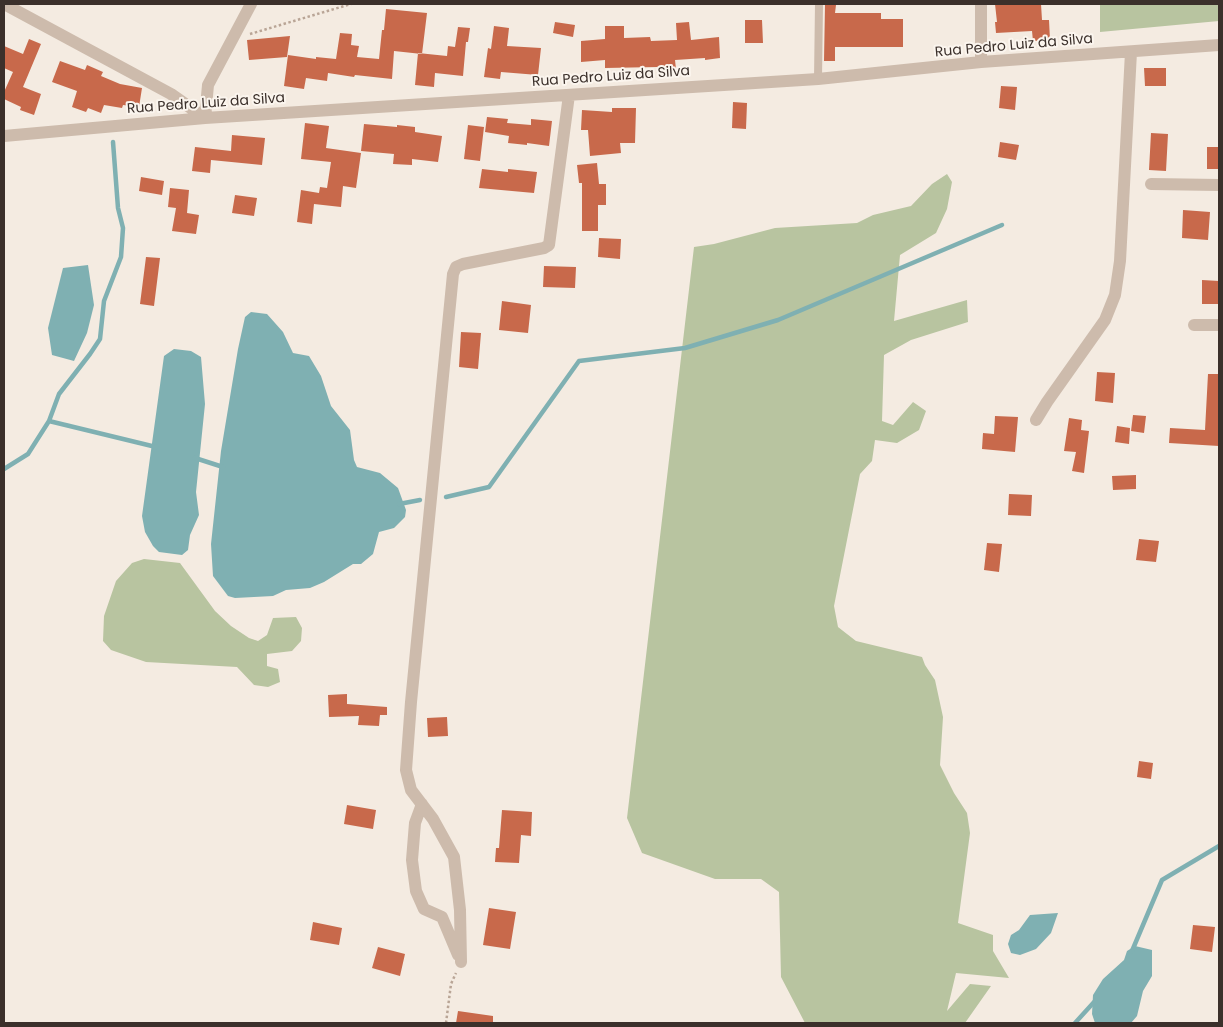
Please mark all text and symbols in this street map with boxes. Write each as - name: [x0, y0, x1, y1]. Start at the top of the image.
- street label: Rua Pedro Luiz da Silva: [934, 31, 1094, 61]
- street label: Rua Pedro Luiz da Silva: [531, 63, 691, 91]
- street label: Rua Pedro Luiz da Silva: [126, 90, 286, 118]

